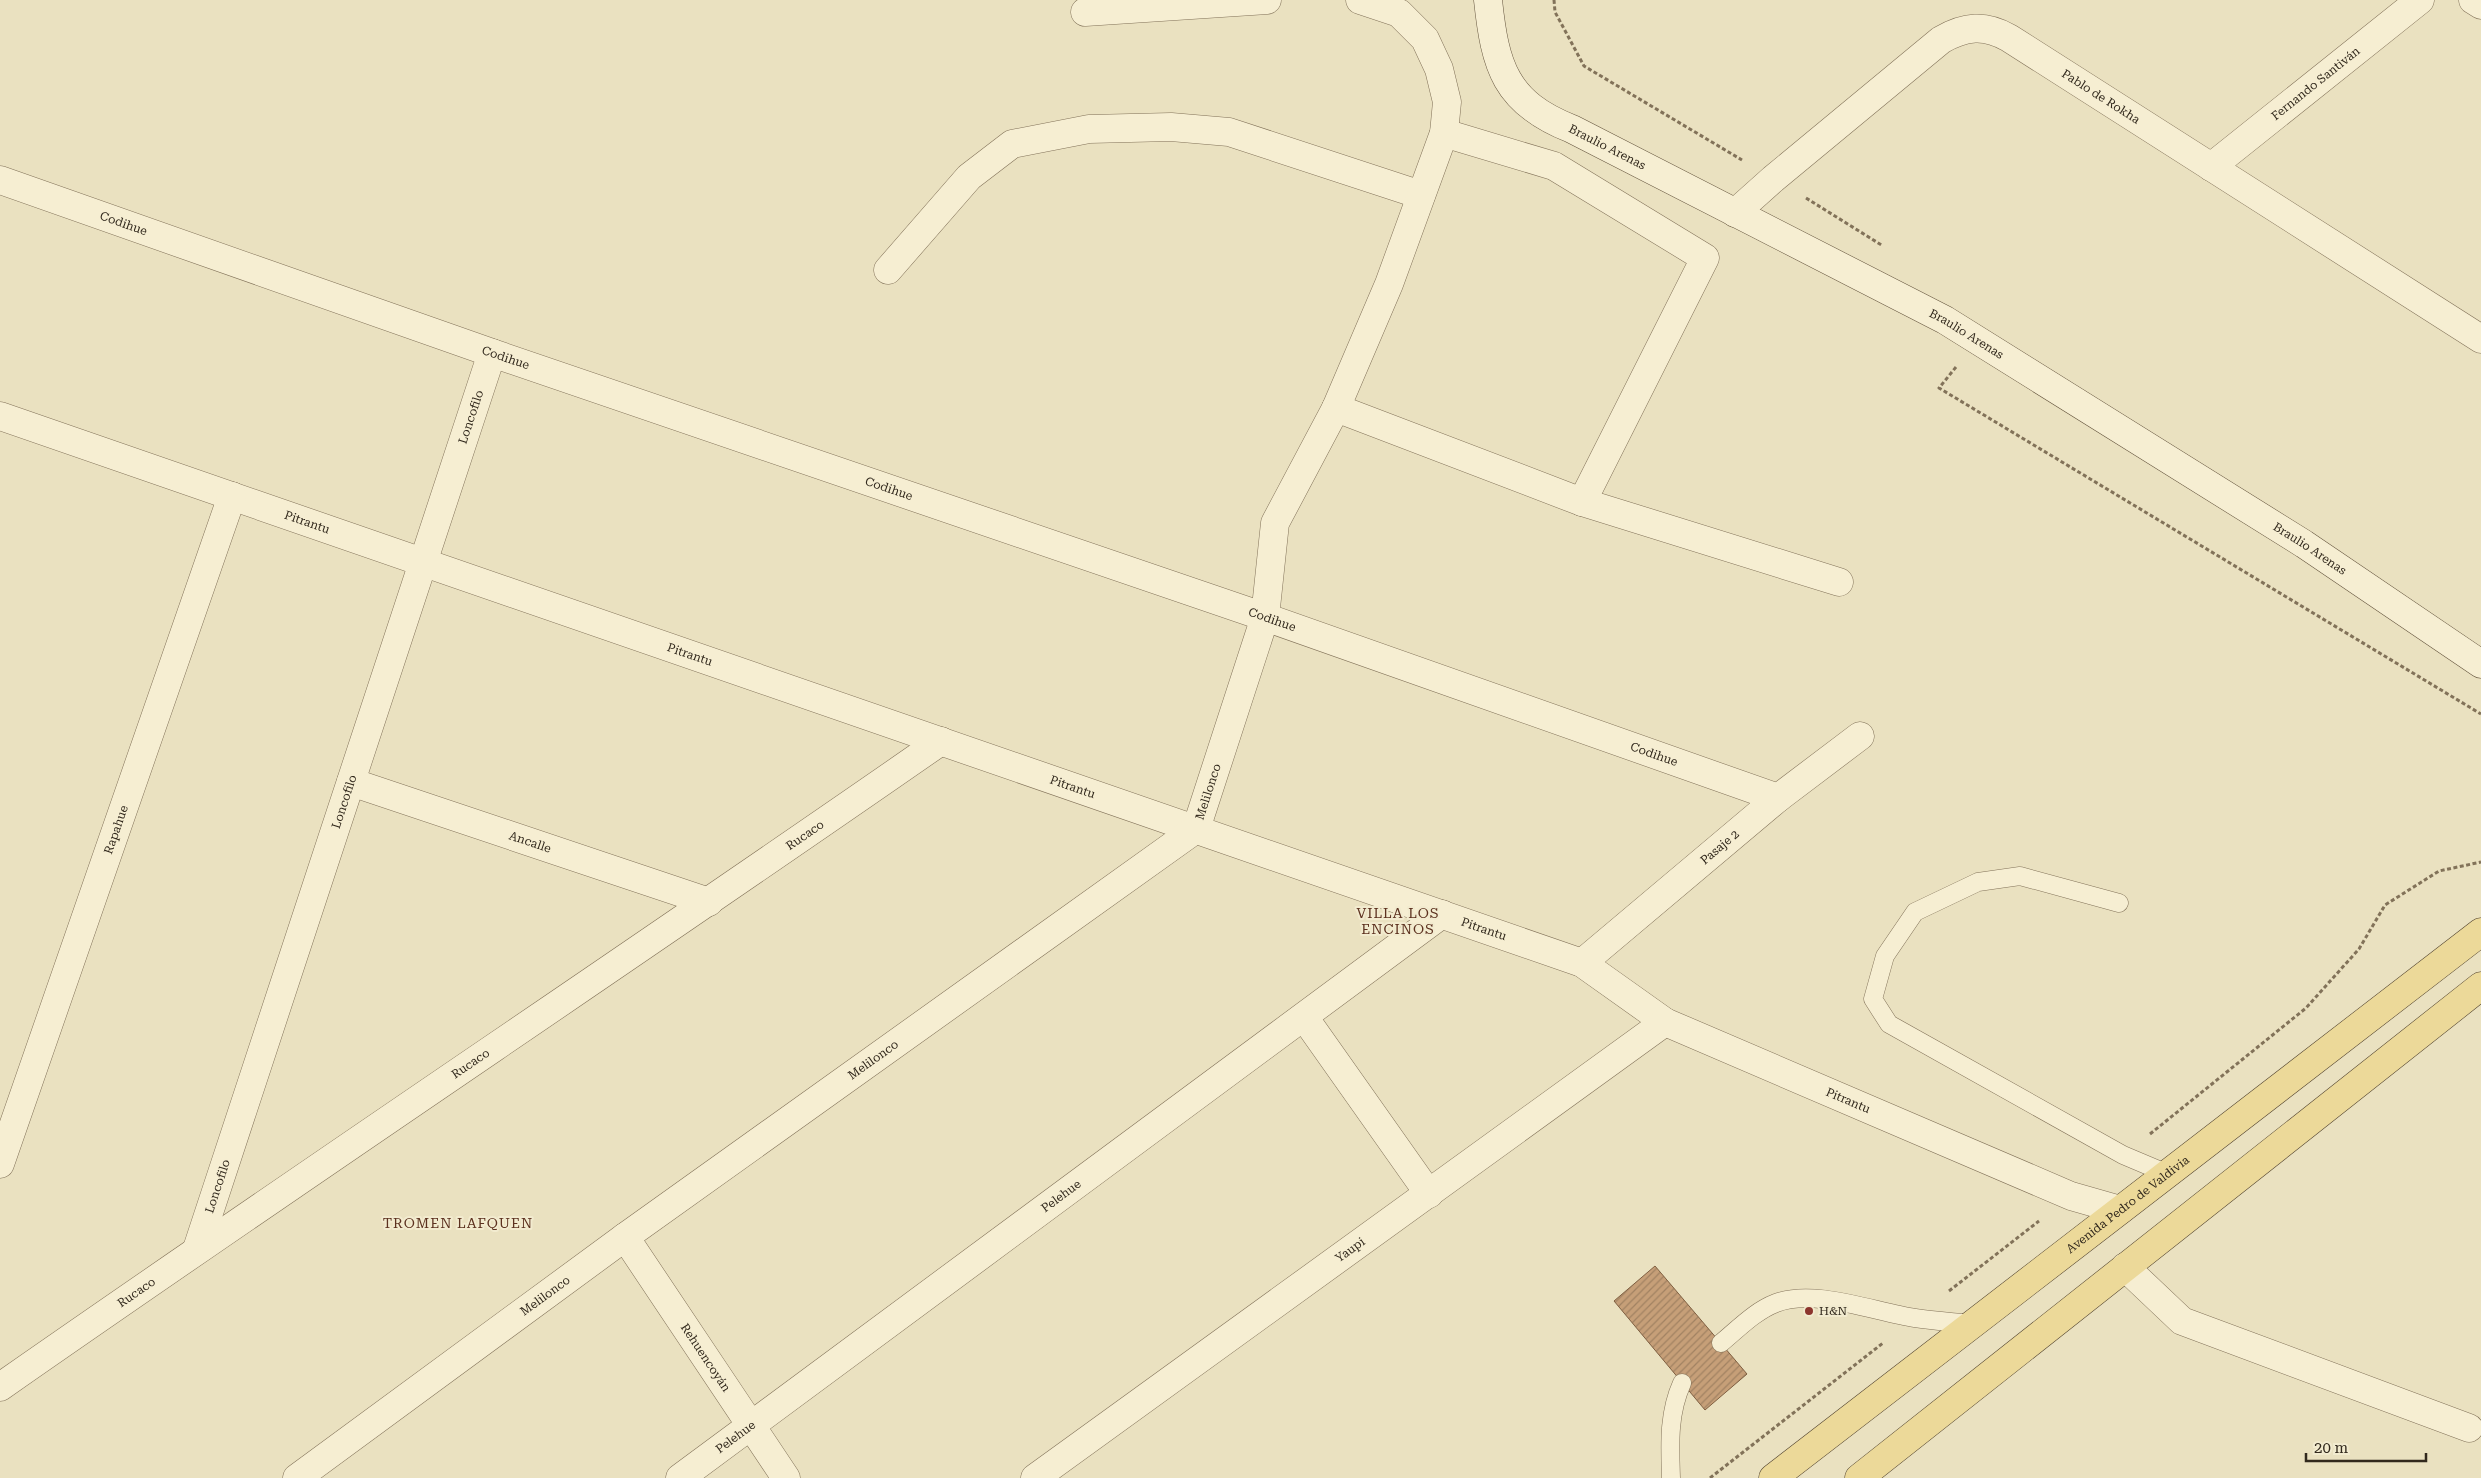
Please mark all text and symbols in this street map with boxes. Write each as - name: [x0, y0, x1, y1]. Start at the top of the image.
- street label: Fernando Santiván: [2269, 44, 2363, 123]
- street label: Pablo de Rokha: [2059, 66, 2143, 127]
- street label: Braulio Arenas: [1566, 122, 1648, 173]
- street label: Codihue: [98, 209, 150, 238]
- street label: Braulio Arenas: [1927, 306, 2006, 362]
- street label: Codihue: [480, 343, 532, 372]
- street label: Loncofilo: [456, 388, 486, 446]
- street label: Codihue: [863, 474, 915, 503]
- street label: Pitrantu: [283, 508, 332, 537]
- street label: Braulio Arenas: [2271, 520, 2349, 578]
- street label: Codihue: [1247, 605, 1298, 634]
- street label: Pitrantu: [665, 640, 715, 669]
- street label: Codihue: [1629, 739, 1680, 769]
- street label: Melilonco: [1192, 762, 1224, 822]
- street label: Loncofilo: [329, 773, 360, 830]
- street label: Pitrantu: [1048, 773, 1098, 801]
- street label: Rapahue: [101, 803, 131, 856]
- street label: Rucaco: [783, 817, 827, 853]
- street label: Pasaje 2: [1698, 827, 1742, 867]
- street label: Ancalle: [507, 829, 553, 856]
- district label: VILLA LOS ENCINOS: [1356, 905, 1440, 937]
- street label: Pitrantu: [1459, 915, 1509, 944]
- street label: Melilonco: [845, 1037, 901, 1082]
- street label: Rucaco: [449, 1046, 492, 1081]
- street label: Pitrantu: [1824, 1085, 1873, 1116]
- street label: Avenida Pedro de Valdivia: [2064, 1152, 2192, 1256]
- street label: Loncofilo: [202, 1158, 233, 1215]
- street label: Pelehue: [1038, 1177, 1084, 1215]
- district label: TROMEN LAFQUEN: [383, 1215, 533, 1231]
- street label: Yaupi: [1333, 1234, 1368, 1265]
- street label: Melilonco: [518, 1273, 573, 1319]
- street label: Rucaco: [115, 1274, 158, 1310]
- place label: H&N: [1819, 1304, 1848, 1318]
- marker: H&N: [1803, 1305, 1815, 1317]
- street label: Rehuencoyán: [678, 1321, 733, 1395]
- street label: Pelehue: [713, 1417, 758, 1456]
- scale bar: [2306, 1430, 2426, 1462]
- text: 20 m: [2314, 1439, 2349, 1457]

